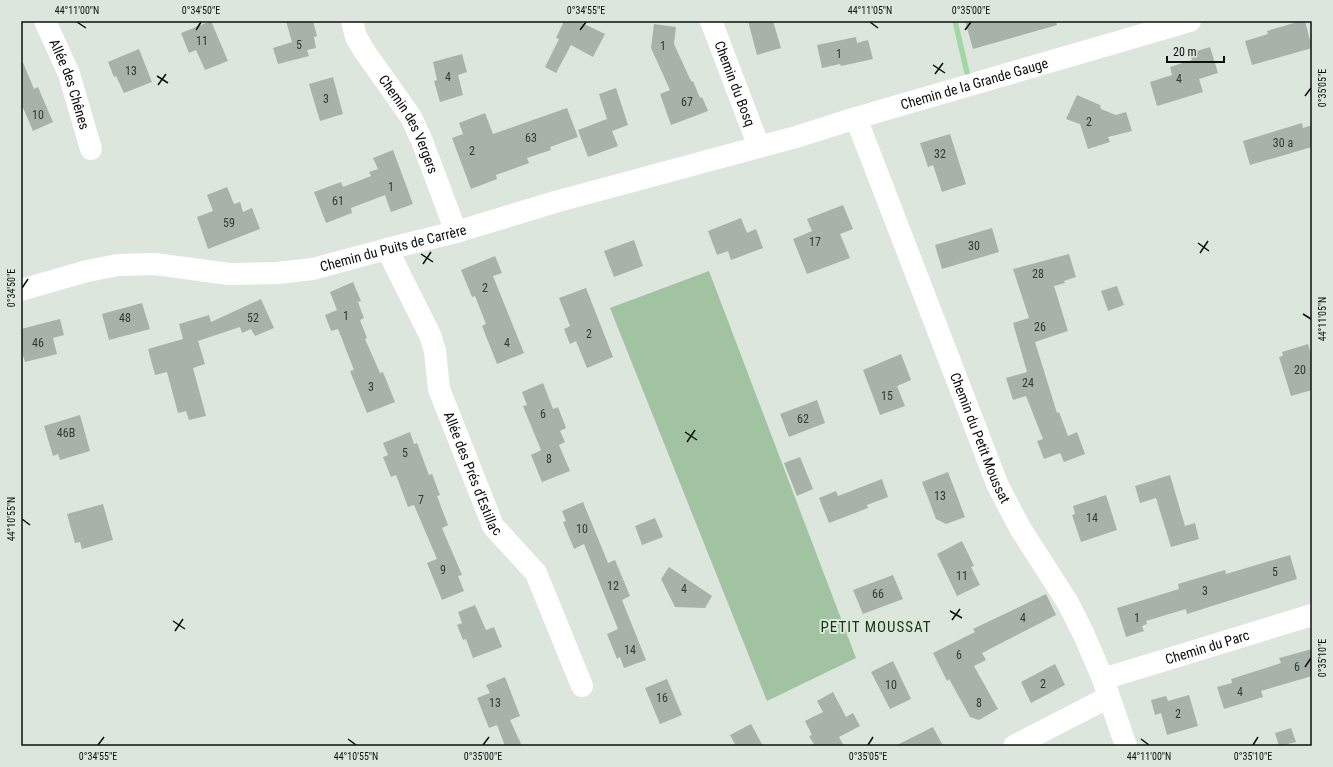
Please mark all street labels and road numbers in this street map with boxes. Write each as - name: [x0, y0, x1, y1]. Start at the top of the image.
- street label: Allée des Chênes: [46, 36, 93, 131]
- street label: Chemin du Bosq: [711, 39, 758, 129]
- street label: Chemin de la Grande Gauge: [899, 55, 1050, 113]
- street label: Chemin des Vergers: [376, 72, 441, 176]
- street label: Chemin du Puits de Carrère: [318, 221, 469, 275]
- street label: Chemin du Petit Moussat: [947, 370, 1013, 506]
- street label: Allée des Prés d'Estillac: [441, 409, 505, 538]
- street label: Chemin du Parc: [1163, 627, 1251, 667]

